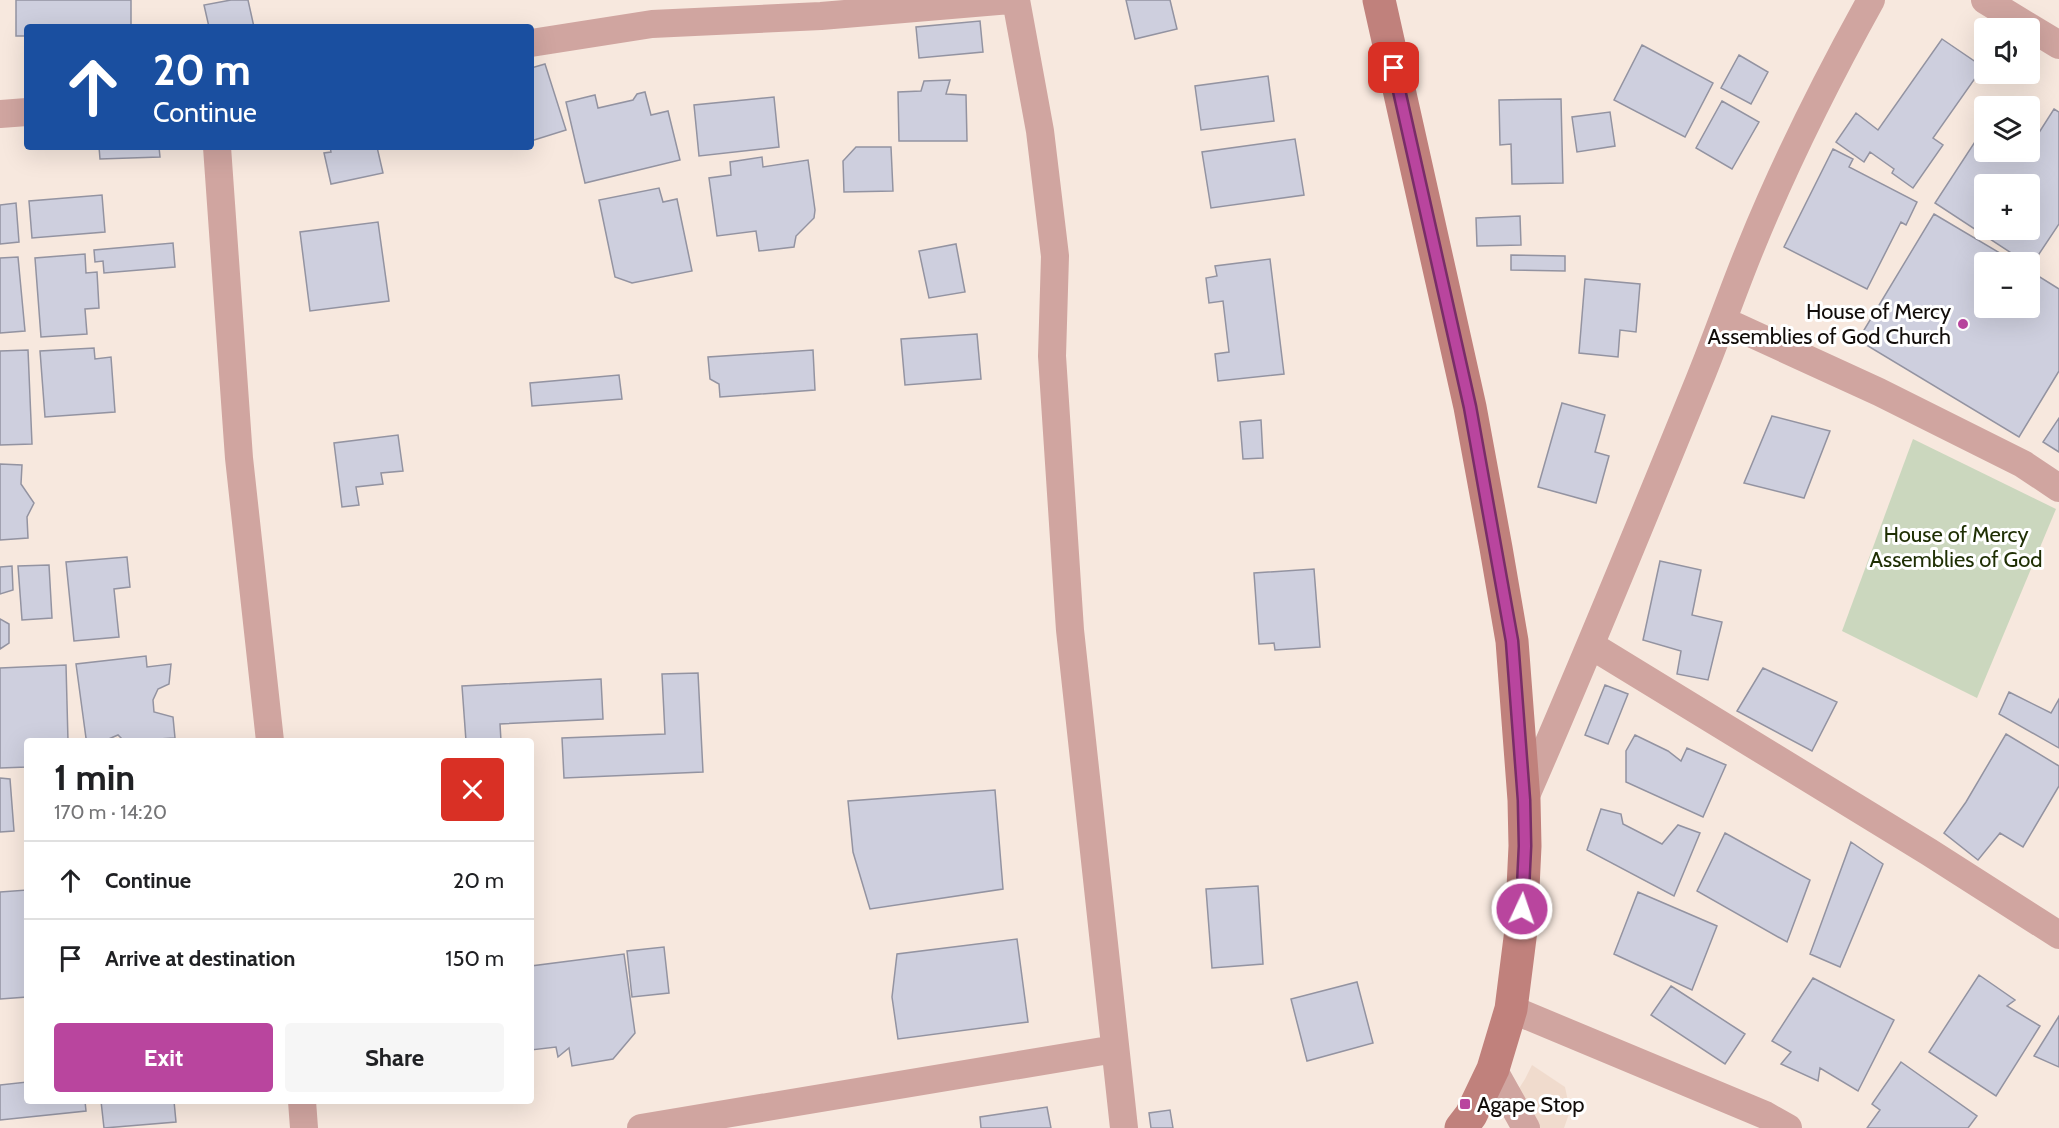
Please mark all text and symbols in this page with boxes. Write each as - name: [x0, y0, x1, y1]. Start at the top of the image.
- map controls: [1974, 18, 2040, 318]
- button: sound: [1974, 18, 2040, 84]
- pin: [1368, 42, 1419, 93]
- text: 20 m: [153, 44, 251, 96]
- icon: ahead: [54, 48, 132, 126]
- icon: arrive: [1377, 51, 1410, 84]
- text: Continue: [153, 96, 257, 129]
- button: layers: [1974, 96, 2040, 162]
- button: +: [1974, 174, 2040, 240]
- button: −: [1974, 252, 2040, 318]
- place label: House of Mercy Assemblies of God Church: [1708, 298, 1951, 350]
- marker: House of Mercy Assemblies of God Church: [1956, 317, 1970, 331]
- park label: House of Mercy Assemblies of God: [1870, 521, 2042, 573]
- text: 1 min: [54, 755, 135, 799]
- button: close: [441, 758, 504, 821]
- text: 170 m · 14:20: [54, 800, 167, 824]
- icon: ahead: [54, 864, 87, 897]
- text: Continue: [105, 867, 191, 894]
- text: 20 m: [453, 867, 504, 894]
- position arrow: [1490, 877, 1554, 941]
- icon: arrive: [54, 942, 87, 975]
- text: Arrive at destination: [105, 945, 295, 972]
- text: 150 m: [445, 945, 504, 972]
- button: Exit: [54, 1023, 273, 1092]
- button: Share: [285, 1023, 504, 1092]
- place label: Agape Stop: [1477, 1091, 1585, 1118]
- marker: Agape Stop: [1458, 1097, 1472, 1111]

